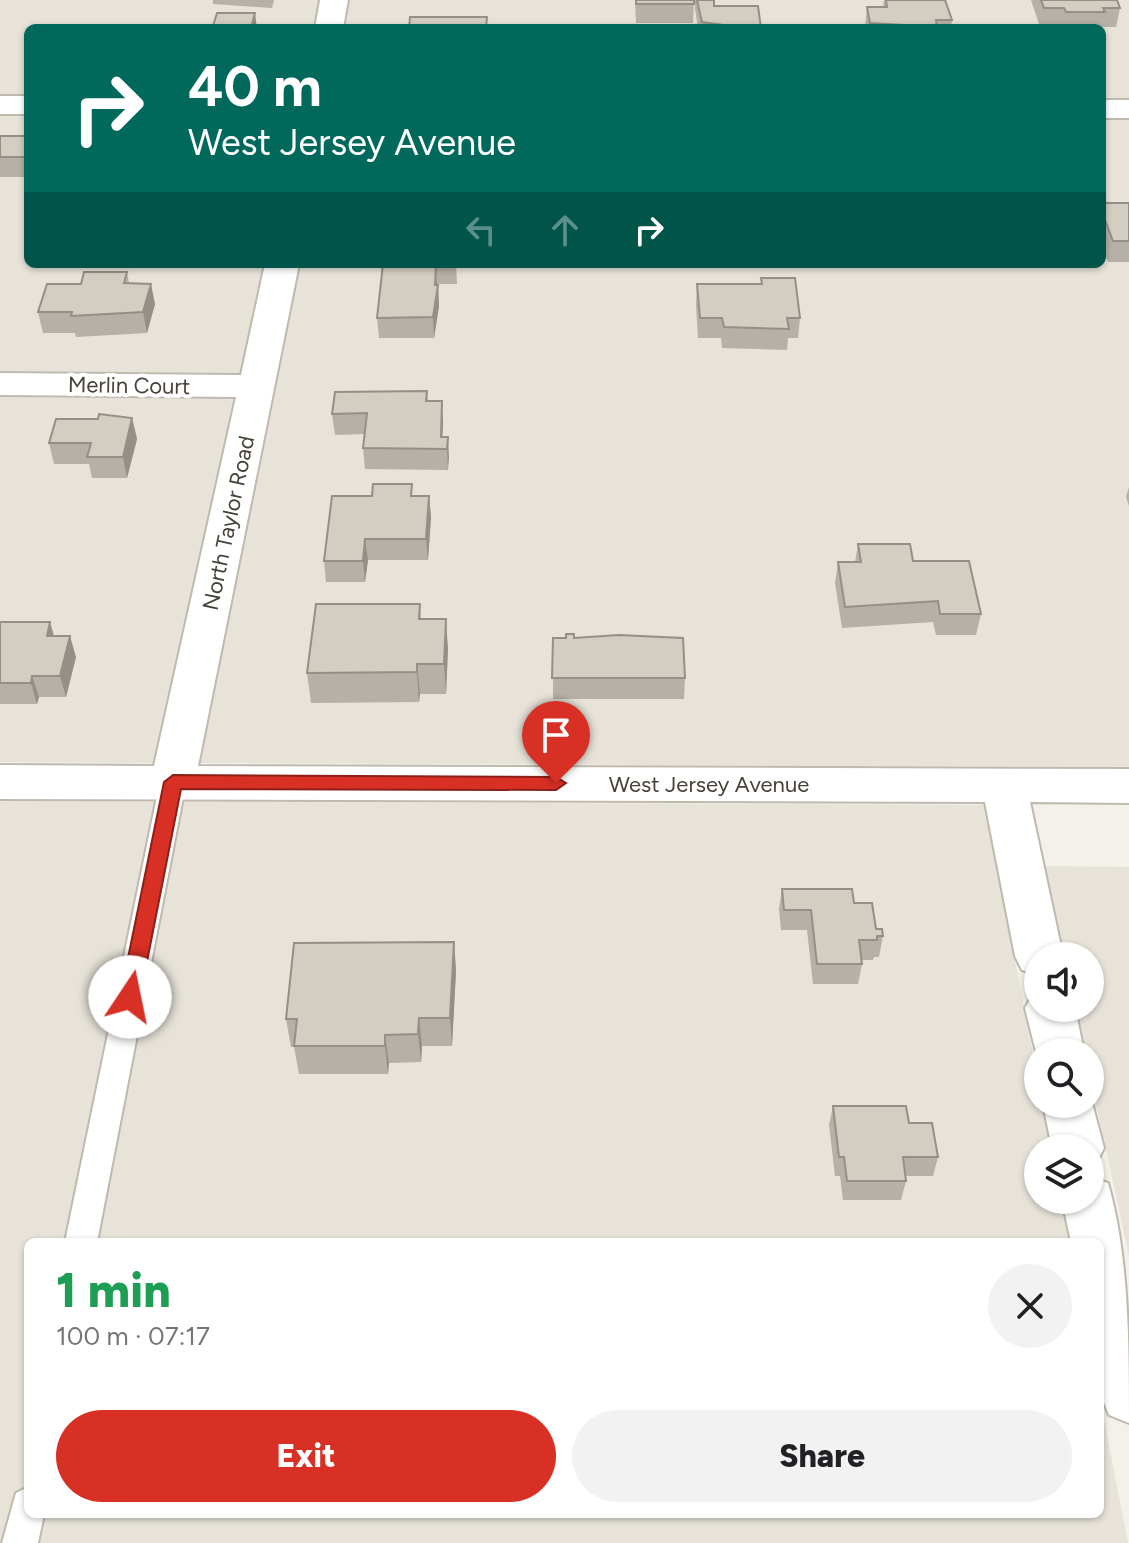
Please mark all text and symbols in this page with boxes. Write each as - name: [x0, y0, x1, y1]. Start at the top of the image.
- text: 40 m: [188, 53, 322, 120]
- icon: right: [56, 56, 160, 160]
- text: West Jersey Avenue: [188, 121, 516, 164]
- icon: left: [459, 208, 503, 252]
- icon: ahead: [543, 208, 587, 252]
- icon: right: [627, 208, 671, 252]
- street label: Merlin Court: [68, 371, 190, 400]
- street label: North Taylor Road: [197, 433, 260, 613]
- pin: [522, 701, 590, 783]
- icon: arrive: [534, 713, 578, 757]
- street label: West Jersey Avenue: [609, 771, 809, 798]
- map controls: [1024, 942, 1104, 1214]
- button: sound: [1024, 942, 1104, 1022]
- position arrow: [88, 955, 172, 1039]
- button: search: [1024, 1038, 1104, 1118]
- button: layers: [1024, 1134, 1104, 1214]
- text: 1 min: [56, 1261, 171, 1319]
- button: close: [988, 1264, 1072, 1348]
- text: 100 m · 07:17: [56, 1320, 210, 1352]
- button: Exit: [56, 1410, 556, 1502]
- button: Share: [572, 1410, 1072, 1502]

